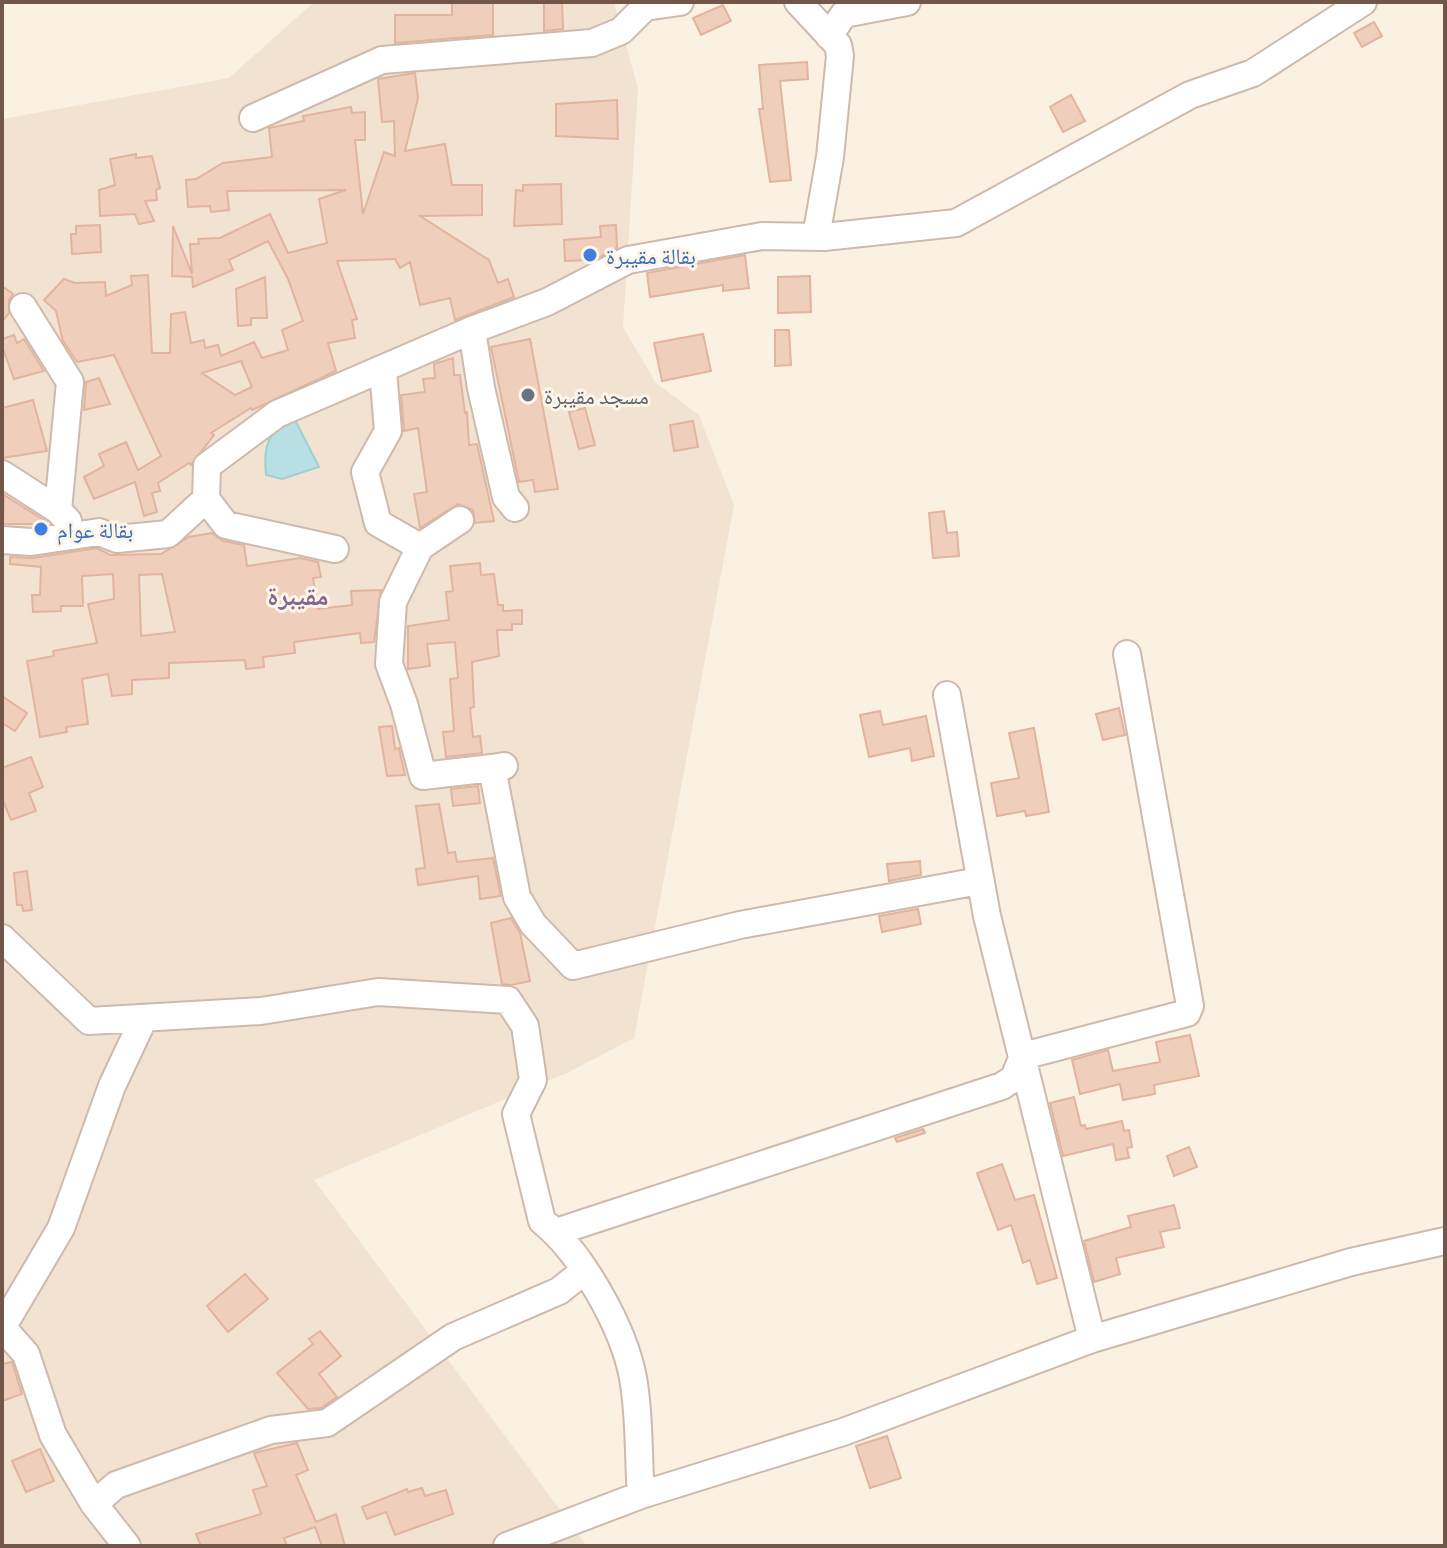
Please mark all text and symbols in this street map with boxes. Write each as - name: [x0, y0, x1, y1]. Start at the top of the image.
- place label: بقالة مقيبرة: [606, 242, 696, 269]
- marker: بقالة مقيبرة: [581, 246, 599, 264]
- place label: مسجد مقيبرة: [544, 382, 649, 409]
- marker: مسجد مقيبرة: [519, 386, 537, 404]
- place label: بقالة عوام: [57, 516, 133, 545]
- marker: بقالة عوام: [32, 520, 50, 538]
- district label: مقيبرة: [267, 579, 329, 610]

